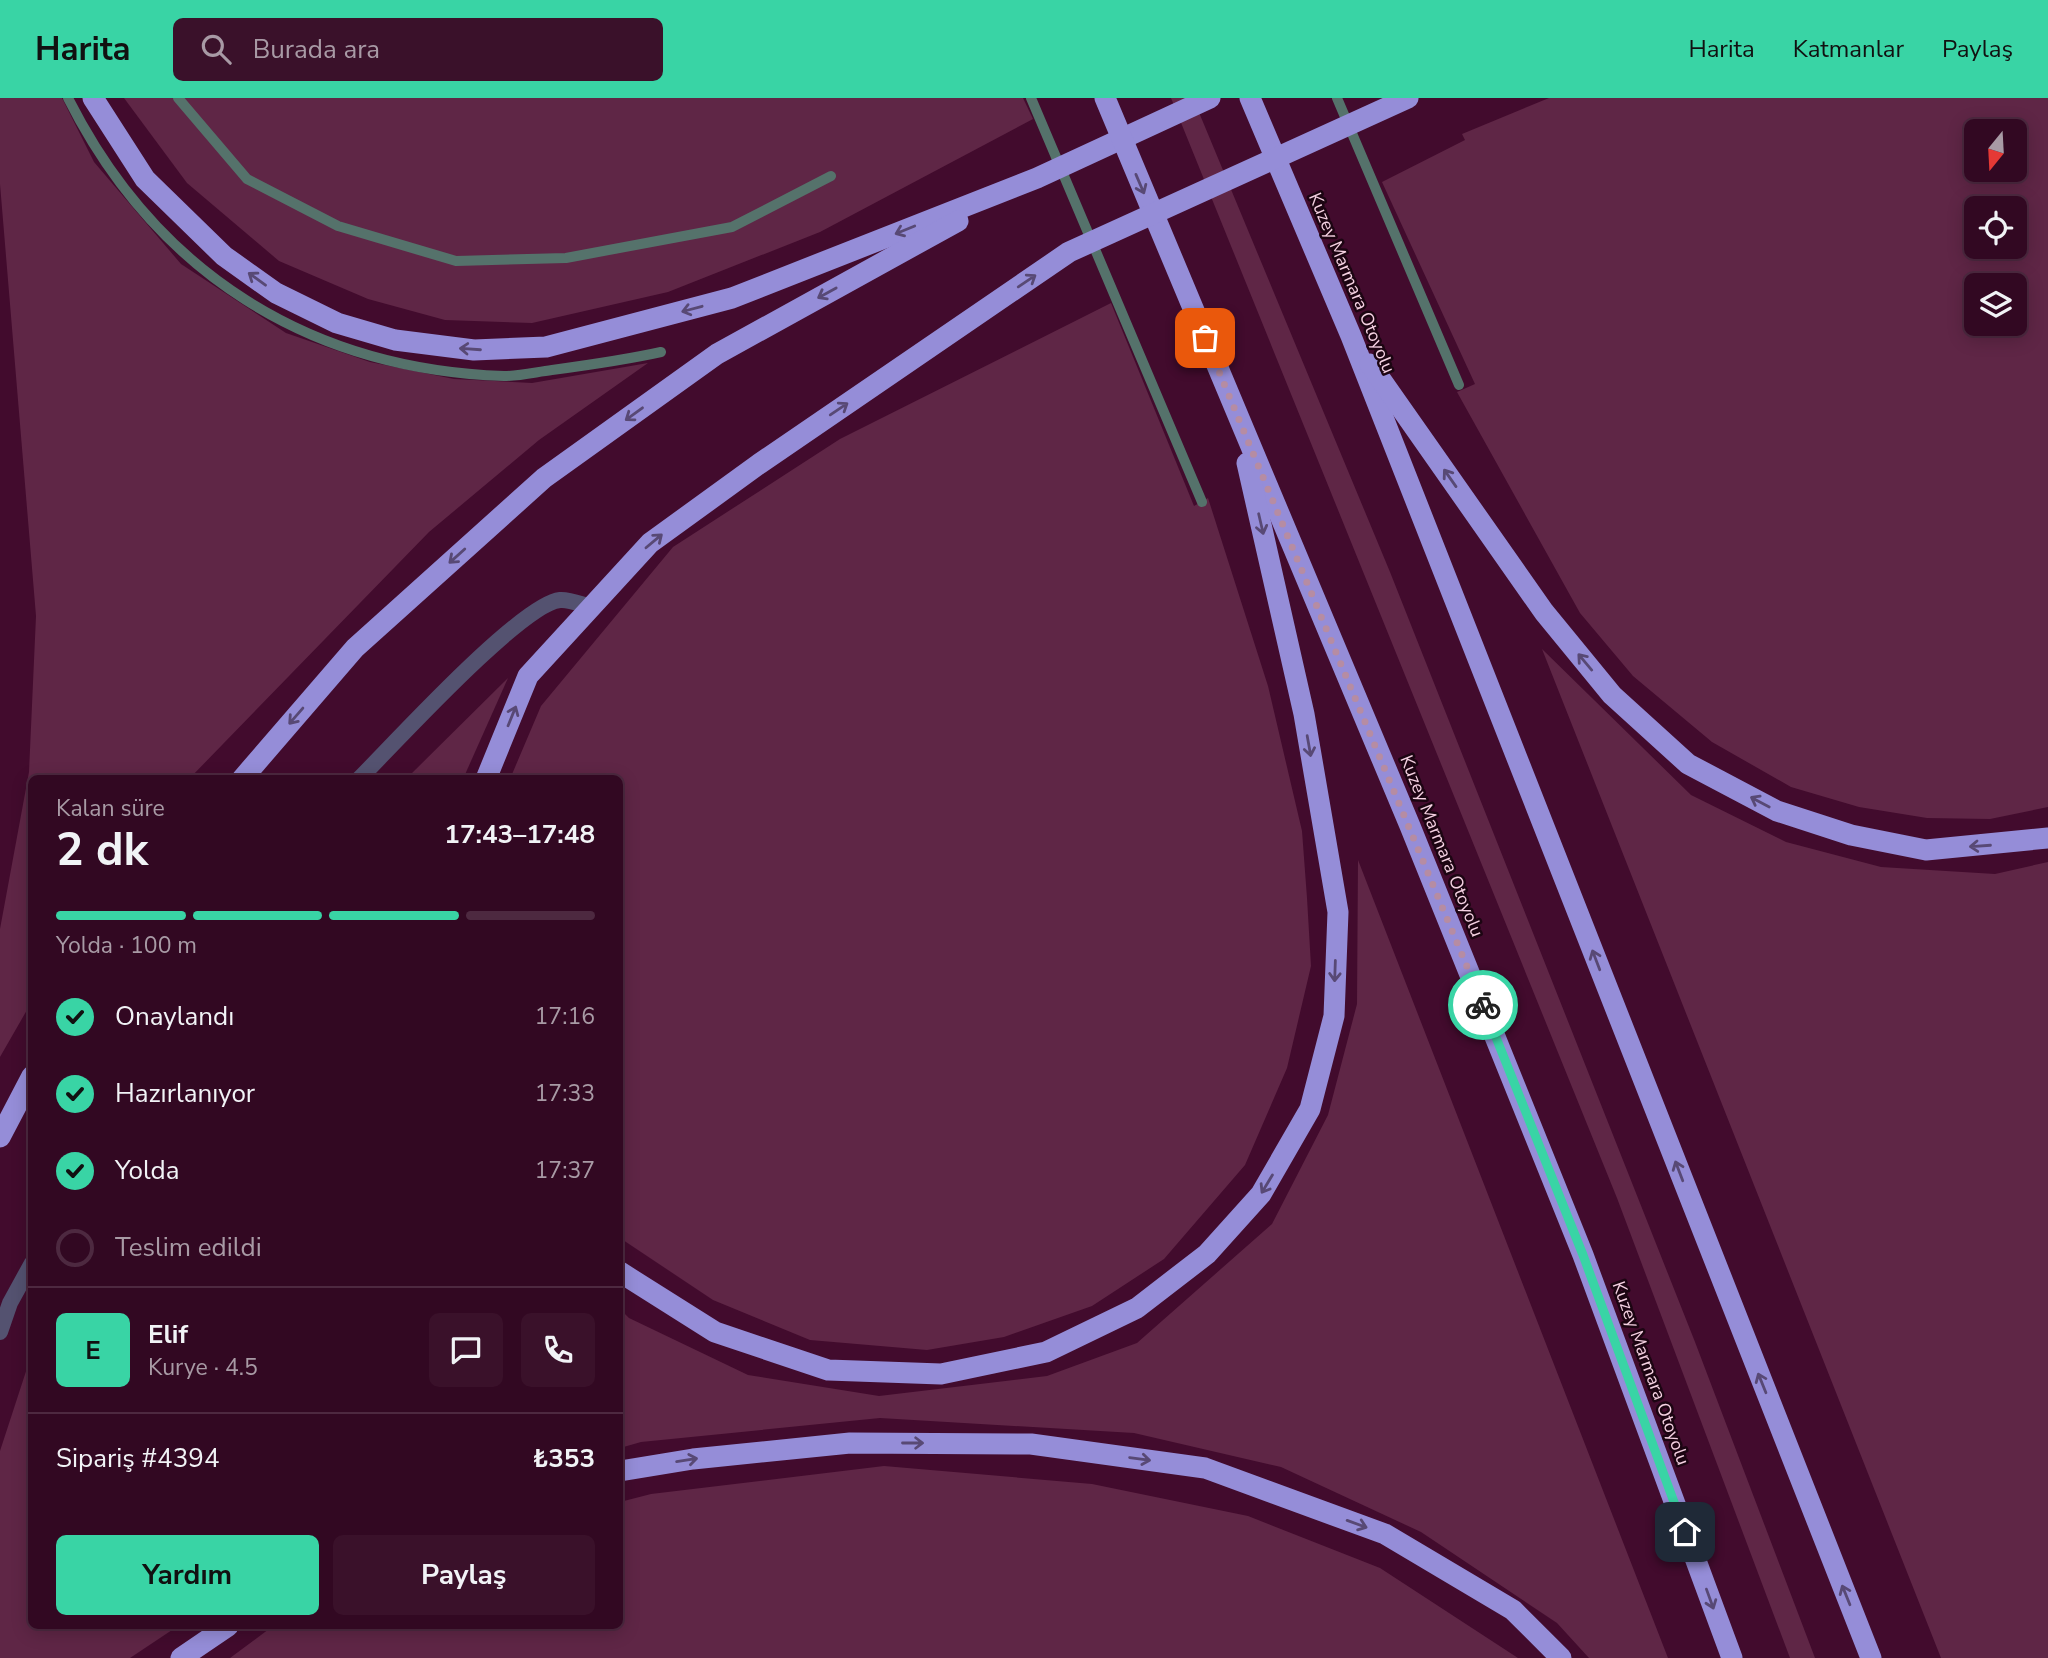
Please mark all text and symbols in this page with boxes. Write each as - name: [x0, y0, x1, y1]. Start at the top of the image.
- search box: [173, 18, 663, 81]
- text: Harita: [35, 27, 131, 72]
- icon: search: [197, 30, 235, 68]
- text: Burada ara: [253, 32, 380, 67]
- text: Harita: [1688, 33, 1755, 65]
- text: Katmanlar: [1793, 33, 1904, 65]
- text: Paylaş: [1942, 33, 2013, 65]
- north arrow: [1964, 119, 2026, 182]
- map controls: [1964, 119, 2027, 336]
- one-way arrow: [1135, 172, 1148, 194]
- street label: Kuzey Marmara Otoyolu: [1303, 189, 1401, 377]
- button: locate: [1964, 196, 2027, 259]
- one-way arrow: [895, 224, 917, 237]
- one-way arrow: [248, 272, 267, 286]
- one-way arrow: [1017, 273, 1036, 288]
- button: layers: [1964, 273, 2027, 336]
- one-way arrow: [817, 287, 838, 300]
- one-way arrow: [681, 303, 704, 316]
- pin: [1175, 308, 1235, 368]
- icon: bag: [1186, 319, 1224, 357]
- one-way arrow: [459, 342, 481, 355]
- one-way arrow: [829, 402, 848, 416]
- one-way arrow: [625, 406, 644, 421]
- one-way arrow: [1443, 469, 1457, 488]
- one-way arrow: [1255, 512, 1268, 535]
- one-way arrow: [645, 533, 663, 549]
- one-way arrow: [448, 548, 466, 564]
- one-way arrow: [1577, 653, 1593, 671]
- one-way arrow: [506, 705, 519, 727]
- one-way arrow: [288, 707, 304, 725]
- one-way arrow: [1303, 734, 1316, 757]
- street label: Kuzey Marmara Otoyolu: [1395, 752, 1489, 940]
- text: Kalan süre: [56, 793, 165, 824]
- one-way arrow: [1750, 795, 1771, 808]
- text: 17:43–17:48: [444, 817, 595, 852]
- text: 2 dk: [56, 818, 148, 881]
- one-way arrow: [1969, 840, 1992, 853]
- text: Yolda · 100 m: [56, 930, 197, 961]
- one-way arrow: [1588, 949, 1601, 971]
- one-way arrow: [1329, 960, 1342, 983]
- courier: [1448, 970, 1518, 1040]
- icon: bike: [1464, 986, 1502, 1024]
- icon: check: [56, 998, 94, 1036]
- text: Onaylandı: [115, 999, 234, 1034]
- text: 17:16: [535, 1001, 595, 1032]
- icon: check: [56, 1075, 94, 1113]
- text: Hazırlanıyor: [115, 1076, 255, 1111]
- text: 17:33: [535, 1078, 595, 1109]
- icon: check: [56, 1152, 94, 1190]
- text: Yolda: [115, 1153, 179, 1188]
- text: 17:37: [535, 1155, 595, 1186]
- one-way arrow: [1671, 1161, 1684, 1183]
- one-way arrow: [1259, 1174, 1273, 1194]
- text: Teslim edildi: [115, 1230, 262, 1265]
- street label: Kuzey Marmara Otoyolu: [1607, 1278, 1695, 1468]
- button: chat: [429, 1313, 503, 1387]
- button: phone: [521, 1313, 595, 1387]
- text: Elif: [148, 1317, 188, 1352]
- text: E: [85, 1333, 101, 1368]
- text: Kurye · 4.5: [148, 1352, 258, 1383]
- one-way arrow: [1754, 1373, 1767, 1394]
- one-way arrow: [902, 1436, 925, 1450]
- text: Sipariş #4394: [56, 1441, 220, 1476]
- text: ₺353: [533, 1441, 595, 1476]
- one-way arrow: [1128, 1452, 1151, 1465]
- one-way arrow: [675, 1453, 698, 1466]
- pin: [1655, 1502, 1715, 1562]
- icon: home: [1666, 1513, 1704, 1551]
- one-way arrow: [1345, 1519, 1367, 1531]
- button: Yardım: [56, 1535, 319, 1615]
- button: Paylaş: [333, 1535, 595, 1615]
- one-way arrow: [1838, 1584, 1851, 1606]
- one-way arrow: [1705, 1587, 1717, 1609]

